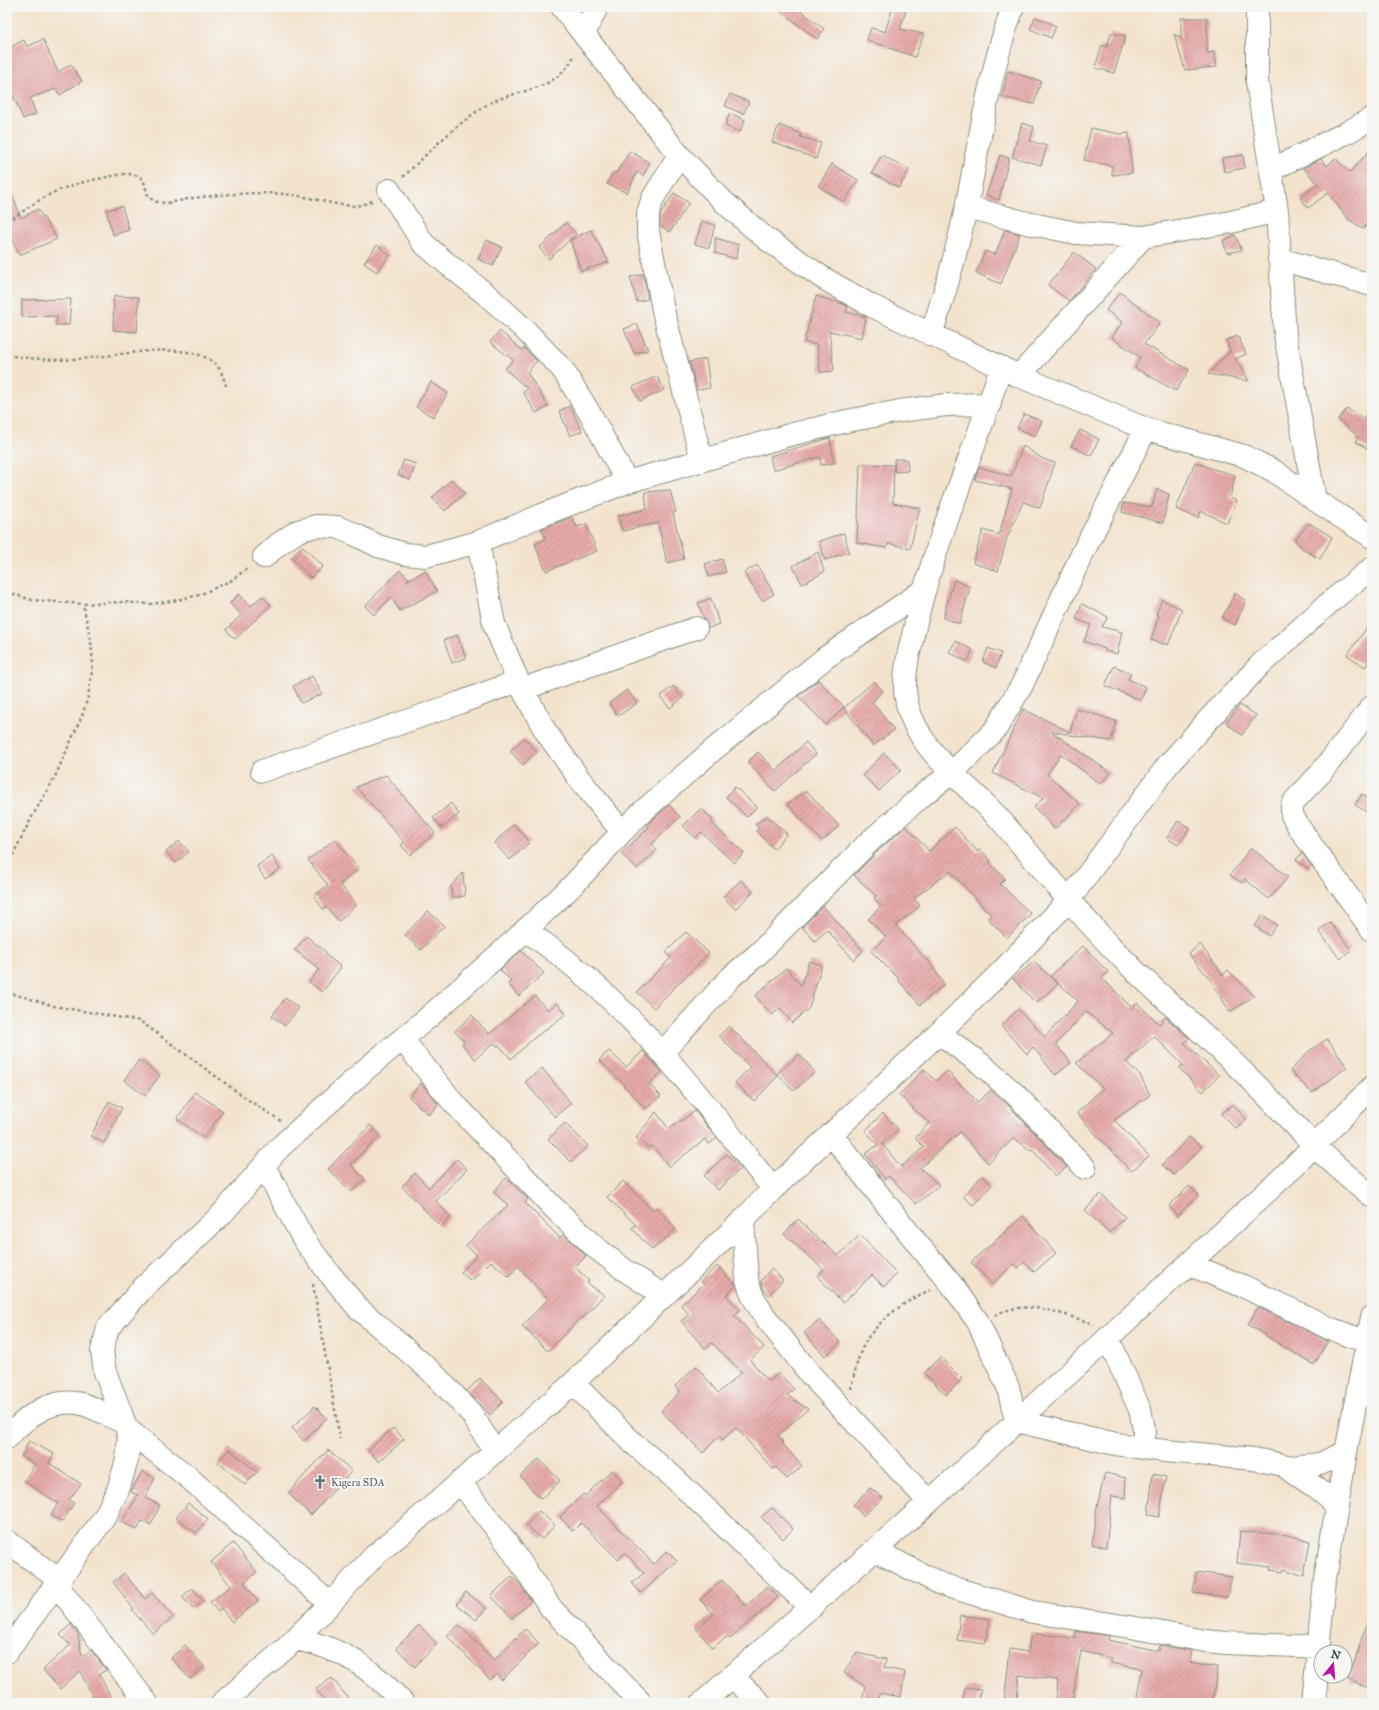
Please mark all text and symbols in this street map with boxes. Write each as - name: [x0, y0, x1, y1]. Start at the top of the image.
- church icon: Kigera SDA: [312, 1474, 328, 1490]
- place label: Kigera SDA: [331, 1476, 385, 1489]
- north arrow: [1313, 1644, 1353, 1684]
- text: N: [1329, 1647, 1343, 1663]

